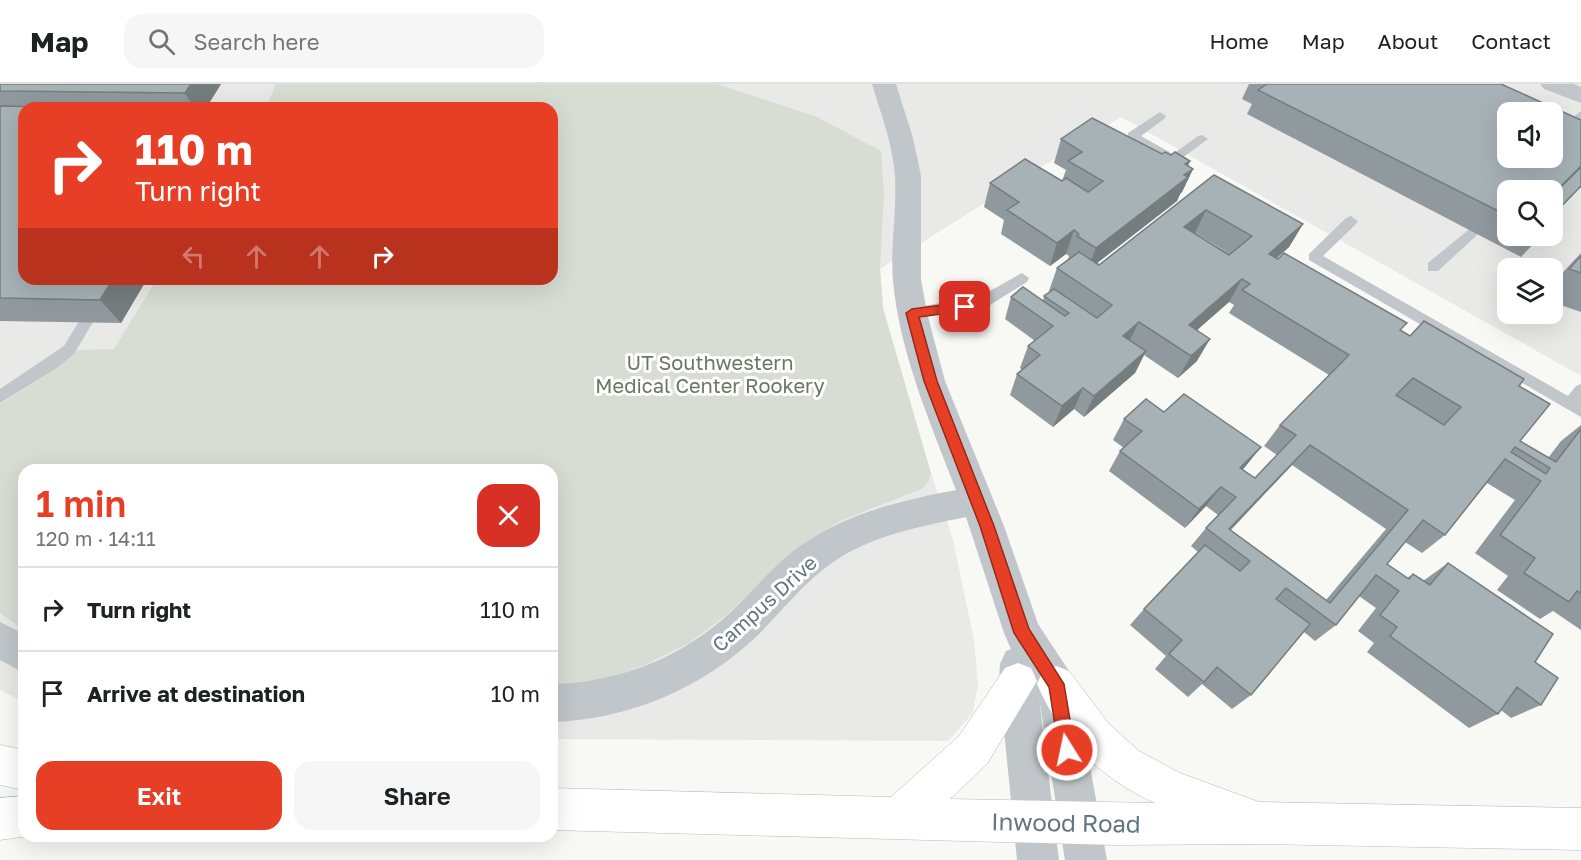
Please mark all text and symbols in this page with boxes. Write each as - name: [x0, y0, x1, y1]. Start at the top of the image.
- search box: [124, 14, 544, 68]
- text: Map: [30, 25, 88, 58]
- icon: search: [145, 25, 178, 58]
- text: Search here: [193, 28, 319, 55]
- text: Home: [1209, 28, 1269, 54]
- text: Map: [1302, 28, 1345, 54]
- text: About: [1378, 28, 1438, 54]
- text: Contact: [1471, 28, 1551, 54]
- map controls: [1497, 102, 1563, 324]
- button: sound: [1497, 102, 1563, 168]
- text: 110 m: [135, 124, 253, 174]
- icon: right: [36, 126, 114, 204]
- text: Turn right: [135, 175, 261, 207]
- button: search: [1497, 180, 1563, 246]
- icon: left: [177, 240, 210, 273]
- icon: ahead: [240, 240, 273, 273]
- icon: ahead: [303, 240, 336, 273]
- icon: right: [366, 240, 399, 273]
- button: layers: [1497, 258, 1563, 324]
- pin: [939, 281, 990, 332]
- icon: arrive: [948, 290, 981, 323]
- park label: UT Southwestern Medical Center Rookery: [595, 350, 825, 397]
- text: 1 min: [36, 482, 126, 525]
- button: close: [477, 484, 540, 547]
- text: 120 m · 14:11: [36, 526, 156, 550]
- street label: Campus Drive: [707, 550, 821, 656]
- icon: right: [36, 593, 69, 626]
- text: Turn right: [87, 596, 191, 623]
- text: 110 m: [480, 596, 540, 623]
- icon: arrive: [36, 677, 69, 710]
- text: Arrive at destination: [87, 680, 305, 707]
- text: 10 m: [491, 680, 540, 707]
- position arrow: [1035, 718, 1099, 782]
- button: Exit: [36, 761, 282, 830]
- button: Share: [294, 761, 540, 830]
- street label: Inwood Road: [991, 806, 1141, 838]

